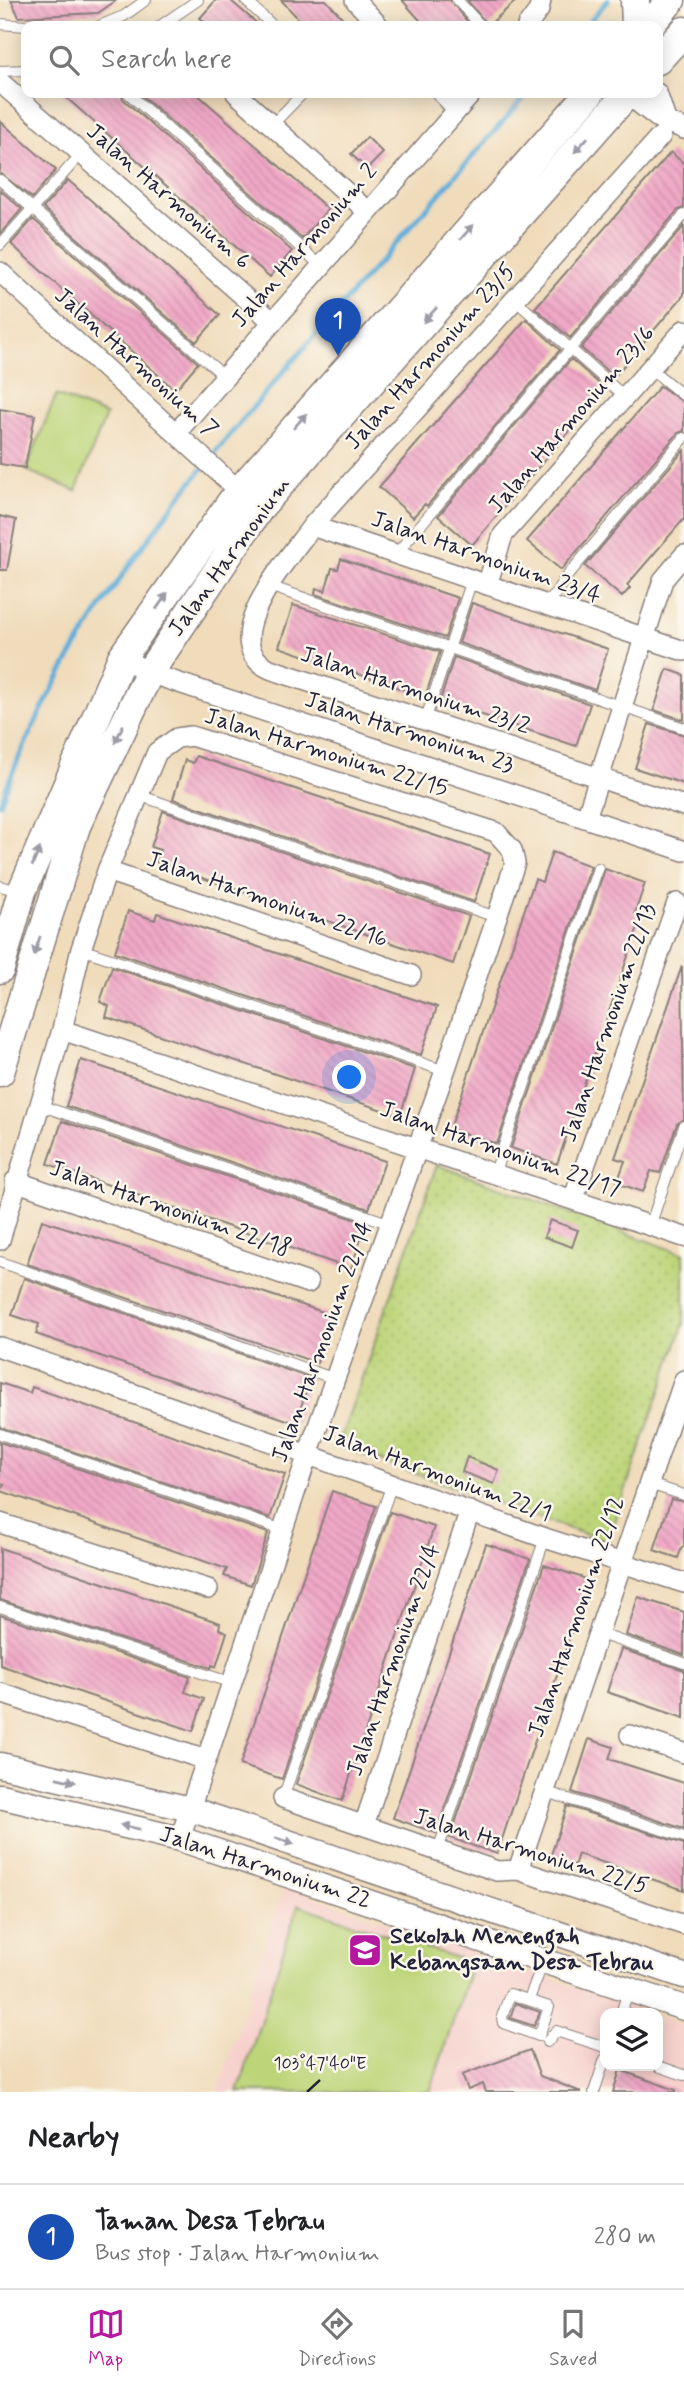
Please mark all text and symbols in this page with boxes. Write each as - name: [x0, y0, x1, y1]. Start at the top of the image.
- search box: [21, 21, 663, 98]
- icon: search: [45, 41, 83, 79]
- text: Search here: [101, 43, 232, 77]
- street label: Jalan Harmonium 6: [79, 117, 257, 277]
- one-way arrow: [573, 136, 589, 154]
- street label: Jalan Harmonium 2: [225, 158, 385, 334]
- one-way arrow: [459, 223, 475, 241]
- street label: Jalan Harmonium 23/5: [339, 257, 523, 457]
- street label: Jalan Harmonium 7: [48, 281, 224, 445]
- pin: 1: [315, 298, 361, 356]
- one-way arrow: [422, 306, 438, 324]
- street label: Jalan Harmonium 23/6: [482, 320, 662, 520]
- one-way arrow: [292, 413, 308, 430]
- street label: Jalan Harmonium: [162, 471, 298, 643]
- street label: Jalan Harmonium 23/4: [367, 505, 605, 611]
- one-way arrow: [154, 592, 168, 610]
- street label: Jalan Harmonium 23/2: [299, 642, 531, 740]
- street label: Jalan Harmonium 23: [303, 687, 515, 779]
- street label: Jalan Harmonium 22/15: [201, 702, 451, 804]
- one-way arrow: [114, 724, 125, 744]
- street label: Jalan Harmonium 22/16: [142, 845, 392, 955]
- one-way arrow: [31, 847, 42, 868]
- street label: Jalan Harmonium 22/13: [554, 899, 664, 1146]
- one-way arrow: [32, 936, 42, 957]
- your location: [332, 1060, 366, 1094]
- street label: Jalan Harmonium 22/17: [376, 1095, 624, 1205]
- street label: Jalan Harmonium 22/18: [45, 1154, 295, 1264]
- street label: Jalan Harmonium 22/14: [265, 1217, 381, 1467]
- street label: Jalan Harmonium 22/1: [319, 1419, 555, 1529]
- street label: Jalan Harmonium 22/12: [522, 1493, 632, 1741]
- street label: Jalan Harmonium 22/4: [340, 1540, 448, 1780]
- one-way arrow: [56, 1775, 78, 1786]
- street label: Jalan Harmonium 22/5: [410, 1802, 652, 1902]
- street label: Jalan Harmonium 22: [156, 1820, 374, 1916]
- one-way arrow: [119, 1821, 141, 1832]
- one-way arrow: [275, 1836, 296, 1847]
- place label: Sekolah Menengah Kebangsaan Desa Tebrau: [390, 1922, 654, 1978]
- school or university icon: Sekolah Menengah Kebangsaan Desa Tebrau: [346, 1931, 384, 1969]
- map controls: [600, 2008, 663, 2071]
- button: layers: [600, 2008, 663, 2071]
- text: 103°47'40"E: [274, 2052, 366, 2076]
- text: Nearby: [28, 2118, 119, 2157]
- text: Taman Desa Tebrau: [95, 2205, 324, 2239]
- text: 1: [46, 2222, 56, 2252]
- text: 280 m: [594, 2222, 656, 2252]
- text: Bus stop · Jalan Harmonium: [95, 2239, 380, 2269]
- tab: Map: [87, 2305, 125, 2372]
- tab: Directions: [298, 2305, 376, 2372]
- tab: Saved: [549, 2305, 597, 2372]

